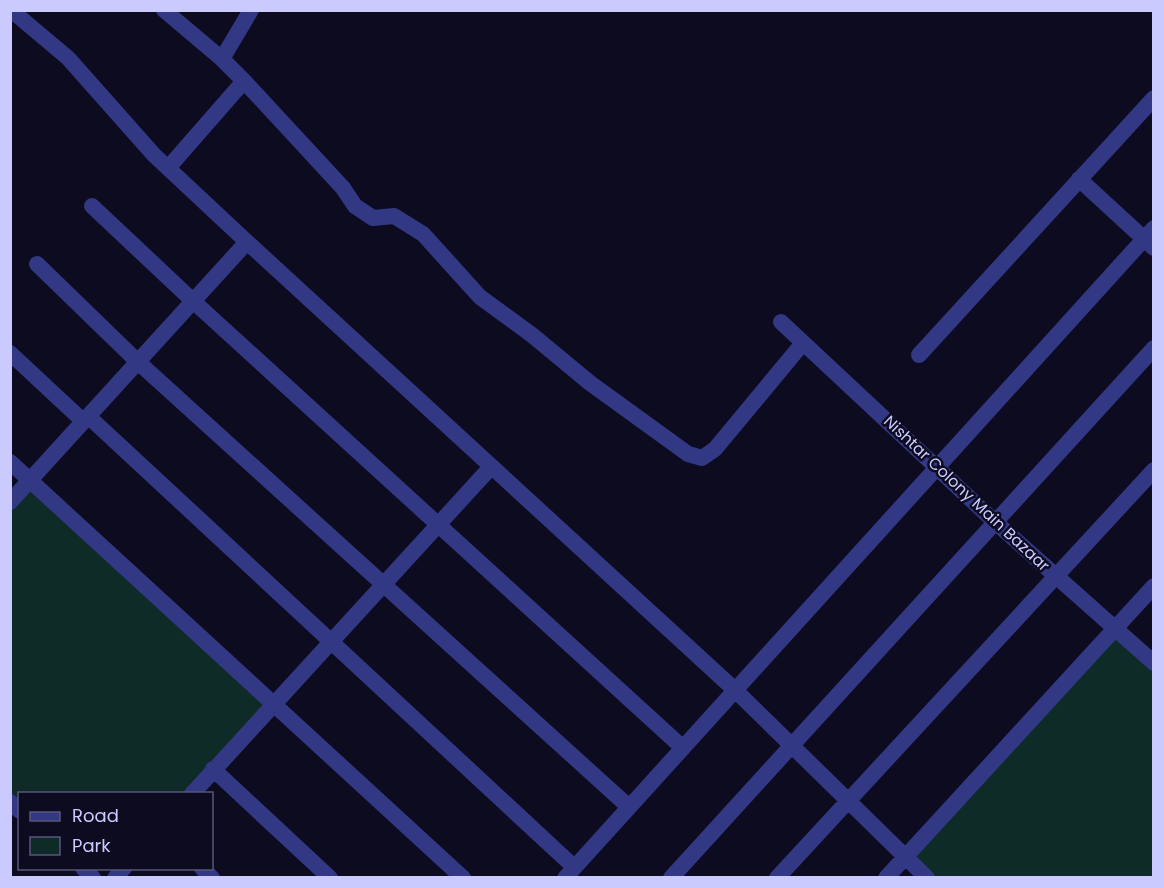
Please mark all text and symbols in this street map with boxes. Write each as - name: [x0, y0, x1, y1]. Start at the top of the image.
- street label: Nishtar Colony Main Bazaar: [879, 410, 1055, 577]
- legend: [18, 792, 213, 870]
- text: Road: [72, 803, 119, 828]
- text: Park: [72, 833, 111, 858]

